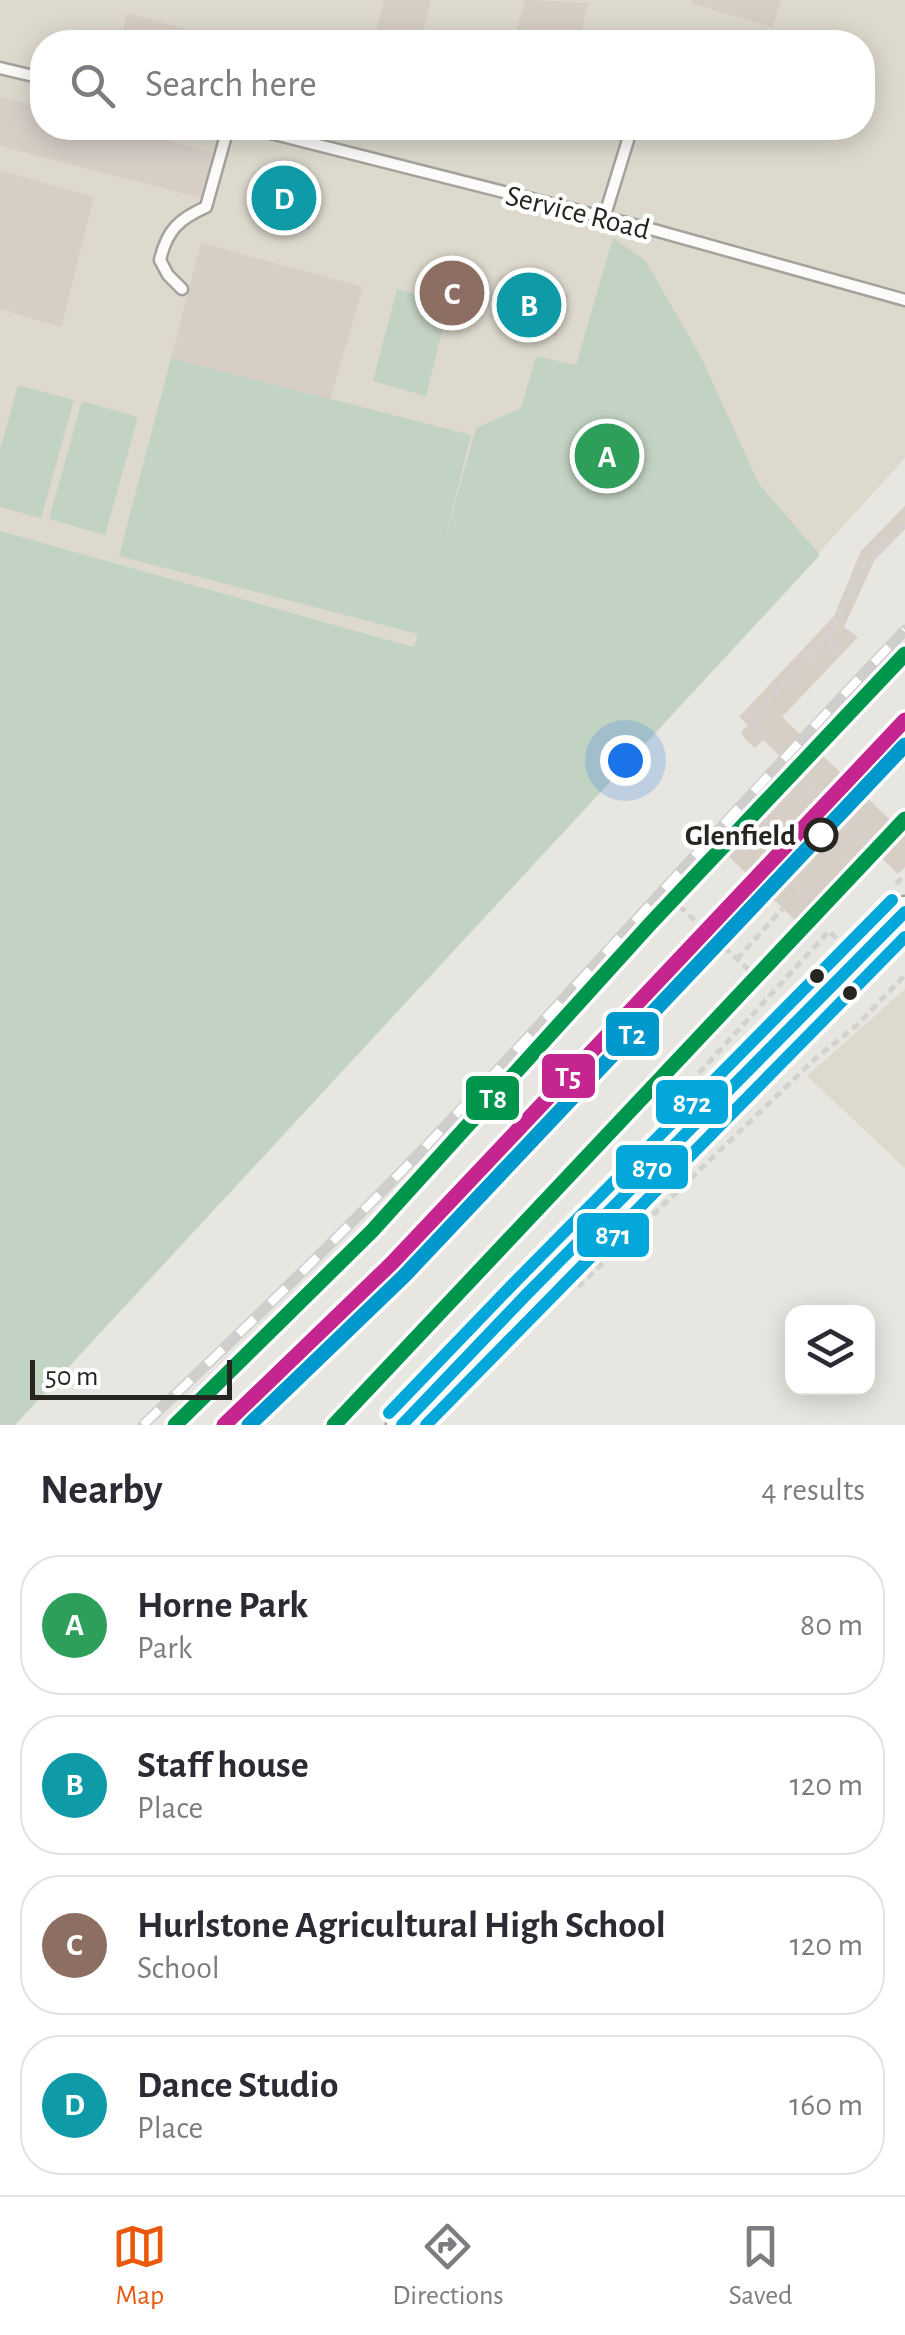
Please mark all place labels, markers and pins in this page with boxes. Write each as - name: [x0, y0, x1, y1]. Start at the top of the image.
- pin: D: [252, 160, 316, 236]
- pin: C: [420, 256, 484, 330]
- pin: B: [496, 268, 562, 342]
- pin: A: [574, 418, 640, 494]
- marker: Glenfield: [805, 819, 837, 851]
- place label: Glenfield: [685, 821, 796, 851]
- unlabelled marker: [807, 966, 827, 986]
- unlabelled marker: [840, 983, 860, 1003]

